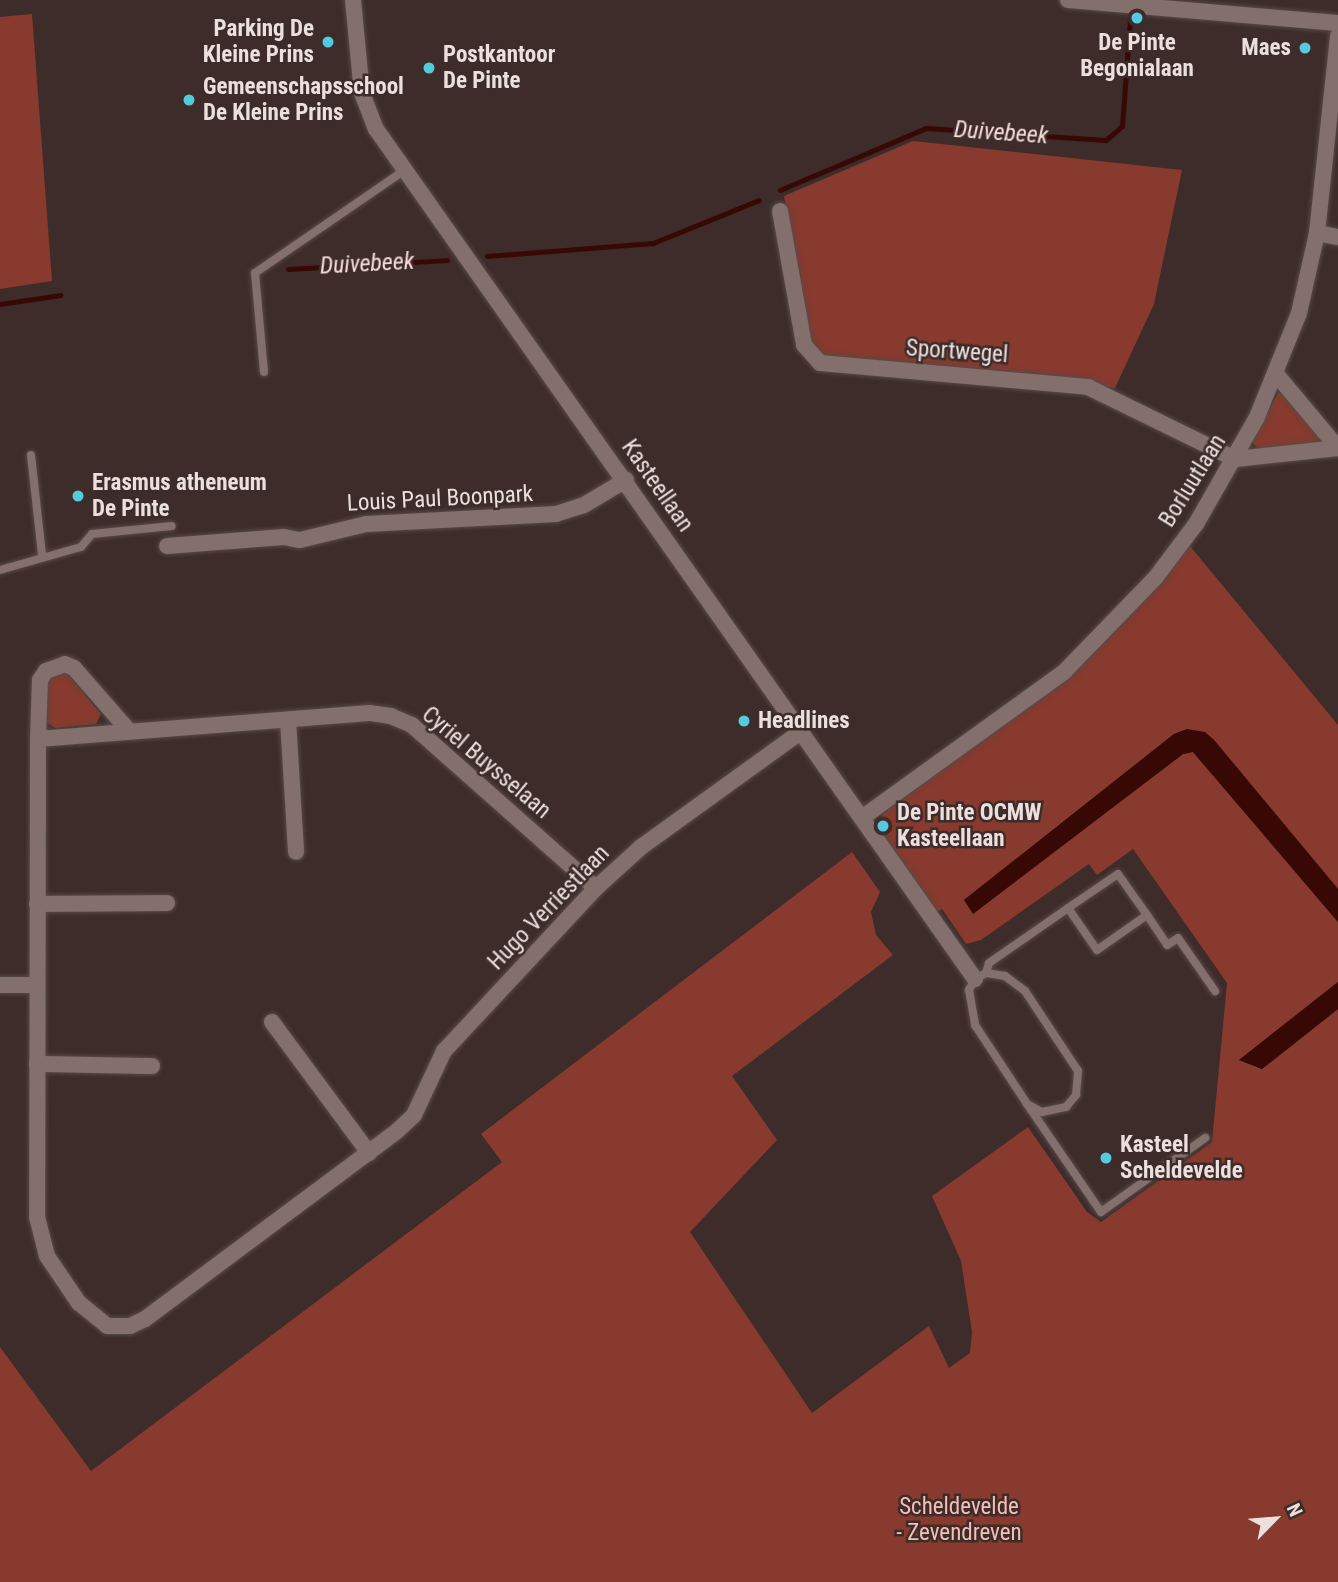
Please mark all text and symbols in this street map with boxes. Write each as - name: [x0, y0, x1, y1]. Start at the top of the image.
- marker: De Pinte Begonialaan: [1129, 10, 1145, 26]
- place label: Parking De Kleine Prins: [203, 15, 314, 69]
- place label: De Pinte Begonialaan: [1080, 29, 1194, 83]
- marker: Parking De Kleine Prins: [320, 34, 336, 50]
- place label: Maes: [1241, 34, 1291, 62]
- marker: Maes: [1297, 40, 1313, 56]
- place label: Postkantoor De Pinte: [443, 41, 555, 95]
- marker: Postkantoor De Pinte: [421, 60, 437, 76]
- place label: Gemeenschapsschool De Kleine Prins: [203, 73, 404, 127]
- marker: Gemeenschapsschool De Kleine Prins: [181, 92, 197, 108]
- water label: Duivebeek: [953, 115, 1049, 151]
- water label: Duivebeek: [319, 247, 415, 281]
- street label: Sportwegel: [905, 335, 1009, 369]
- street label: Borluutlaan: [1154, 430, 1232, 532]
- street label: Kasteellaan: [615, 435, 699, 537]
- place label: Erasmus atheneum De Pinte: [92, 469, 267, 523]
- street label: Louis Paul Boonpark: [346, 480, 534, 518]
- marker: Erasmus atheneum De Pinte: [70, 488, 86, 504]
- street label: Cyriel Buysselaan: [416, 701, 556, 825]
- place label: Headlines: [758, 707, 850, 735]
- marker: Headlines: [736, 713, 752, 729]
- place label: De Pinte OCMW Kasteellaan: [897, 799, 1042, 853]
- marker: De Pinte OCMW Kasteellaan: [875, 818, 891, 834]
- street label: Hugo Verriestlaan: [483, 840, 615, 976]
- place label: Kasteel Scheldevelde: [1120, 1131, 1243, 1185]
- marker: Kasteel Scheldevelde: [1098, 1150, 1114, 1166]
- north arrow: [1240, 1484, 1310, 1554]
- park label: Scheldevelde - Zevendreven: [896, 1493, 1022, 1547]
- text: N: [1282, 1500, 1307, 1520]

